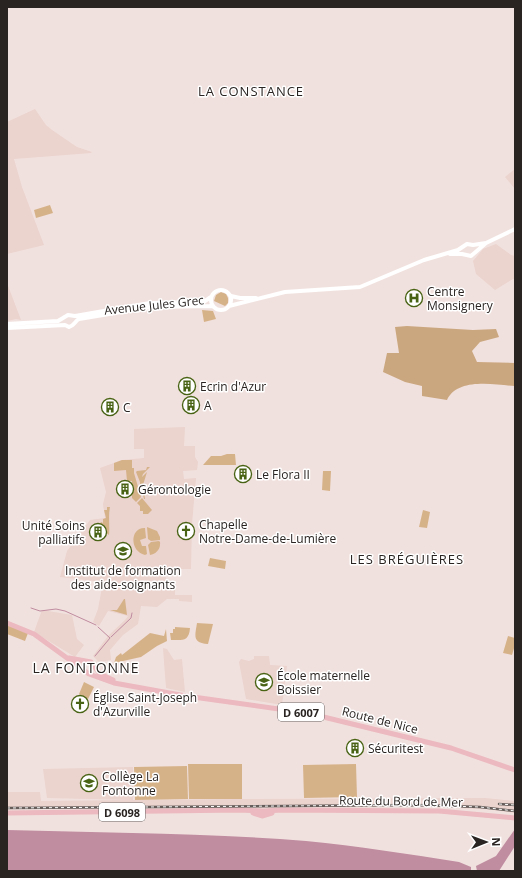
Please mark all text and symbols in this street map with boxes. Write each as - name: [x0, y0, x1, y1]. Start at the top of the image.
- district label: LA CONSTANCE: [198, 82, 304, 100]
- place label: Centre Monsignery: [427, 283, 494, 314]
- hospital icon: Centre Monsignery: [404, 288, 424, 308]
- street label: Avenue Jules Grec: [103, 291, 205, 319]
- building icon: Ecrin d'Azur: [177, 376, 197, 396]
- place label: Ecrin d'Azur: [200, 378, 266, 395]
- building icon: A: [181, 395, 201, 415]
- building icon: C: [100, 397, 120, 417]
- place label: A: [204, 397, 212, 414]
- place label: C: [123, 399, 131, 416]
- building icon: Le Flora II: [233, 464, 253, 484]
- place label: Le Flora II: [256, 466, 310, 483]
- building icon: Gérontologie: [115, 479, 135, 499]
- place label: Gérontologie: [138, 481, 211, 498]
- place label: Chapelle Notre-Dame-de-Lumière: [199, 516, 336, 547]
- place label: Unité Soins palliatifs: [22, 517, 85, 548]
- church icon: Chapelle Notre-Dame-de-Lumière: [176, 521, 196, 541]
- building icon: Unité Soins palliatifs: [88, 522, 108, 542]
- school or university icon: Institut de formation des aide-soignants: [113, 541, 133, 561]
- district label: LES BRÉGUIÈRES: [350, 550, 464, 568]
- place label: Institut de formation des aide-soignants: [65, 562, 181, 593]
- district label: LA FONTONNE: [33, 658, 139, 677]
- place label: École maternelle Boissier: [277, 667, 370, 698]
- school or university icon: École maternelle Boissier: [254, 672, 274, 692]
- place label: Église Saint-Joseph d'Azurville: [93, 689, 197, 720]
- church icon: Église Saint-Joseph d'Azurville: [70, 694, 90, 714]
- street label: Route de Nice: [340, 702, 420, 738]
- road number: D 6007: [278, 703, 324, 721]
- building icon: Sécuritest: [345, 738, 365, 758]
- place label: Sécuritest: [368, 740, 423, 757]
- place label: Collège La Fontonne: [102, 768, 159, 799]
- school or university icon: Collège La Fontonne: [79, 773, 99, 793]
- street label: Route du Bord de Mer: [339, 791, 463, 811]
- road number: D 6098: [99, 803, 145, 821]
- north arrow: [466, 822, 506, 862]
- text: N: [489, 837, 504, 846]

